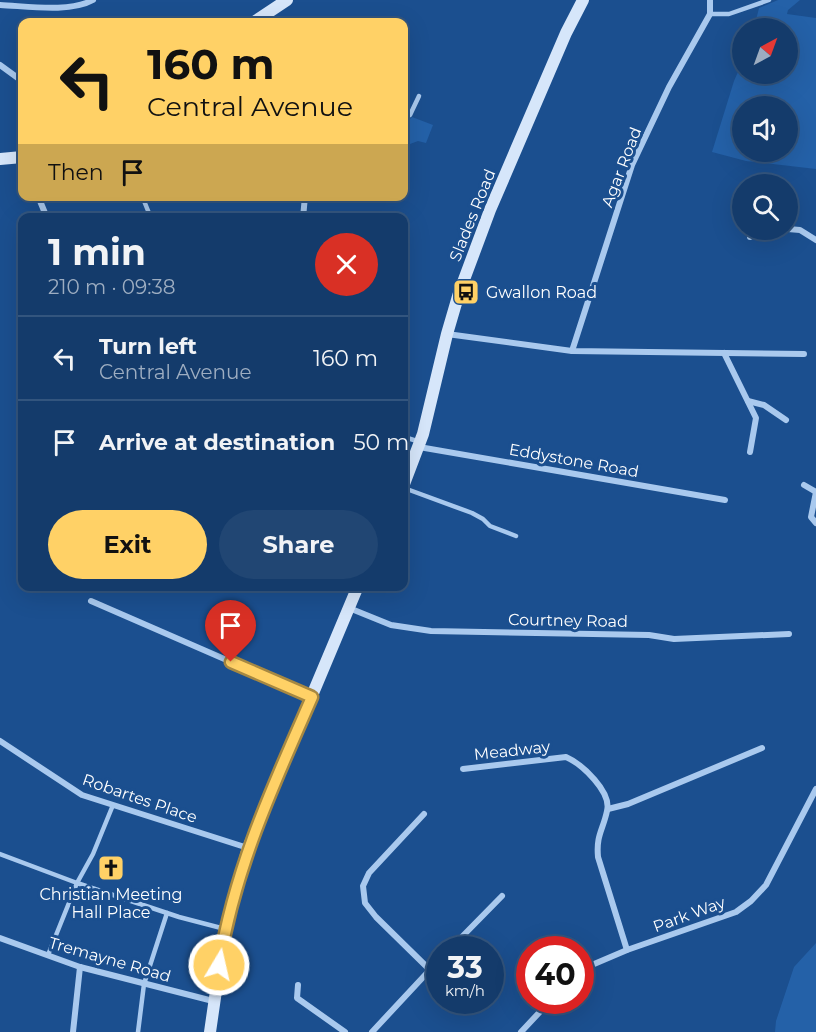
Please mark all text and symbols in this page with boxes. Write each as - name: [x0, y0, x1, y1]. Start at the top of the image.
- north arrow: [732, 18, 798, 84]
- map controls: [732, 18, 798, 240]
- text: 160 m: [147, 38, 275, 90]
- icon: left: [48, 42, 126, 120]
- text: Central Avenue: [147, 90, 353, 123]
- button: sound: [732, 96, 798, 162]
- street label: Agar Road: [598, 124, 645, 210]
- icon: arrive: [116, 156, 149, 189]
- text: Then: [48, 159, 104, 186]
- street label: Slades Road: [445, 166, 500, 264]
- button: search: [732, 174, 798, 240]
- text: 1 min: [48, 230, 146, 274]
- button: close: [315, 233, 378, 296]
- text: 210 m · 09:38: [48, 275, 176, 299]
- bus stop icon: Gwallon Road: [451, 277, 481, 307]
- place label: Gwallon Road: [486, 283, 597, 302]
- text: Turn left: [99, 333, 197, 360]
- icon: left: [48, 342, 81, 375]
- text: 160 m: [313, 345, 378, 372]
- text: Central Avenue: [99, 360, 252, 384]
- icon: arrive: [48, 426, 81, 459]
- text: Arrive at destination: [99, 429, 335, 456]
- text: 50 m: [353, 429, 409, 456]
- street label: Eddystone Road: [508, 440, 640, 481]
- button: Exit: [48, 510, 207, 579]
- button: Share: [219, 510, 378, 579]
- pin: [205, 600, 256, 662]
- icon: arrive: [214, 609, 247, 642]
- street label: Courtney Road: [508, 610, 628, 631]
- street label: Meadway: [473, 737, 551, 764]
- street label: Robartes Place: [80, 770, 200, 827]
- church icon: Christian Meeting Hall Place: [96, 853, 126, 883]
- place label: Christian Meeting Hall Place: [40, 885, 183, 922]
- street label: Park Way: [650, 893, 728, 936]
- street label: Tremayne Road: [47, 933, 173, 986]
- position arrow: [187, 933, 251, 997]
- speed limit sign: 40: [516, 936, 594, 1014]
- text: 33: [447, 949, 483, 986]
- text: km/h: [445, 981, 485, 1000]

